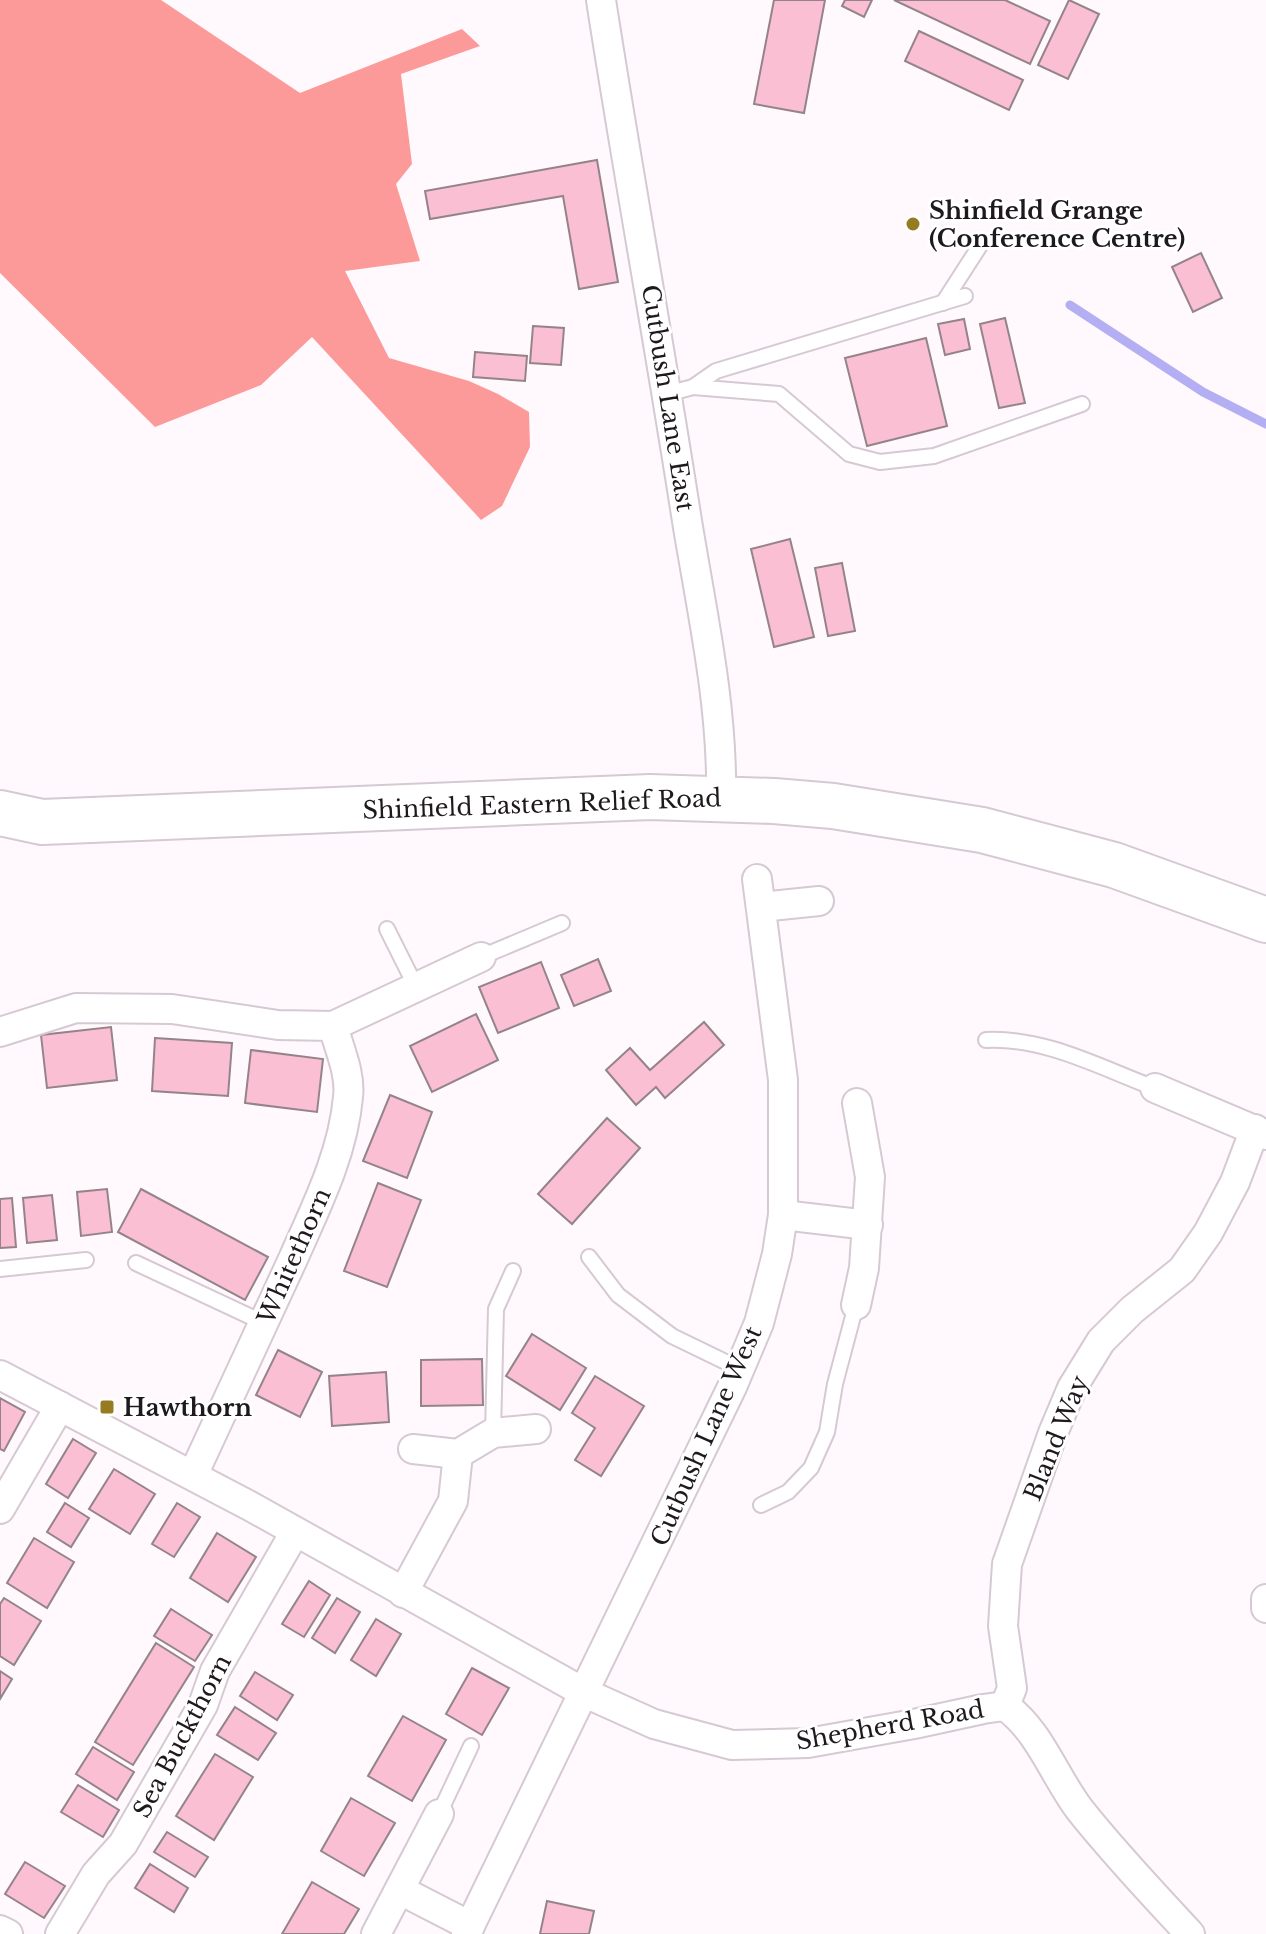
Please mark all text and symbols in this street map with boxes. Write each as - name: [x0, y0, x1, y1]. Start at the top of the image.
- place label: Shinfield Grange (Conference Centre): [929, 196, 1185, 253]
- marker: Shinfield Grange (Conference Centre): [904, 215, 922, 233]
- street label: Cutbush Lane East: [636, 283, 700, 513]
- street label: Shinfield Eastern Relief Road: [362, 783, 722, 825]
- street label: Whitethorn: [251, 1184, 337, 1329]
- street label: Cutbush Lane West: [644, 1322, 768, 1550]
- street label: Bland Way: [1018, 1371, 1094, 1505]
- place label: Hawthorn: [123, 1393, 252, 1422]
- marker: Hawthorn: [98, 1398, 116, 1416]
- street label: Sea Buckthorn: [127, 1650, 237, 1822]
- street label: Shepherd Road: [794, 1694, 986, 1756]

